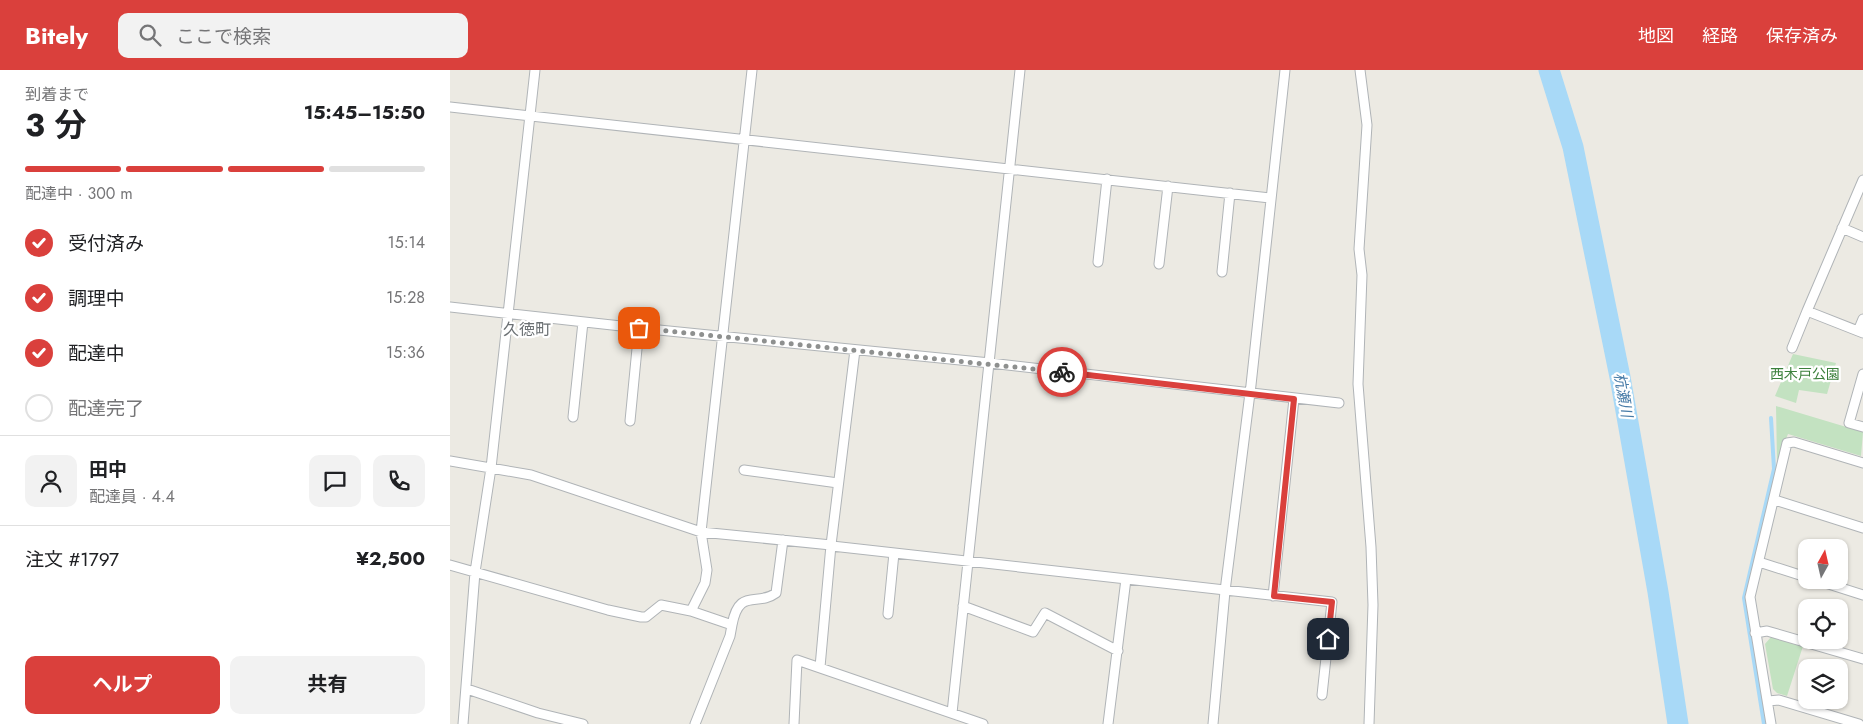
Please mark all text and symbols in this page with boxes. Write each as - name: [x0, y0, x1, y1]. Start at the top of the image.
- search box: [118, 13, 468, 58]
- text: Bitely: [25, 18, 88, 53]
- icon: search: [136, 21, 164, 49]
- text: ここで検索: [176, 23, 271, 50]
- text: 地図: [1638, 23, 1674, 49]
- text: 経路: [1702, 23, 1738, 49]
- text: 保存済み: [1766, 23, 1838, 49]
- text: 到着まで: [25, 83, 89, 106]
- text: 15:45–15:50: [304, 99, 425, 126]
- text: 3 分: [25, 102, 86, 148]
- text: 配達中 · 300 m: [25, 182, 133, 205]
- icon: check: [25, 229, 53, 257]
- text: 受付済み: [68, 230, 144, 257]
- text: 15:14: [387, 231, 425, 254]
- icon: check: [25, 284, 53, 312]
- text: 調理中: [68, 285, 125, 312]
- text: 15:28: [386, 286, 425, 309]
- pin: [618, 307, 660, 349]
- icon: bag: [625, 314, 653, 342]
- district label: 久徳町: [503, 318, 551, 341]
- icon: check: [25, 339, 53, 367]
- text: 配達中: [68, 340, 125, 367]
- text: 15:36: [386, 341, 425, 364]
- courier: [1037, 347, 1087, 397]
- icon: bike: [1048, 358, 1076, 386]
- park label: 西木戸公園: [1770, 364, 1840, 384]
- water label: 杭瀬川: [1608, 371, 1638, 421]
- text: 配達完了: [68, 395, 144, 422]
- button: person: [25, 455, 77, 507]
- button: chat: [309, 455, 361, 507]
- button: phone: [373, 455, 425, 507]
- text: 田中: [89, 456, 127, 483]
- text: 配達員 · 4.4: [89, 485, 175, 508]
- north arrow: [1798, 539, 1848, 589]
- map controls: [1798, 539, 1848, 709]
- text: ¥2,500: [356, 545, 425, 572]
- text: 注文 #1797: [25, 546, 119, 573]
- button: locate: [1798, 599, 1848, 649]
- pin: [1307, 618, 1349, 660]
- icon: home: [1314, 625, 1342, 653]
- button: ヘルプ: [25, 656, 220, 714]
- button: 共有: [230, 656, 425, 714]
- button: layers: [1798, 659, 1848, 709]

